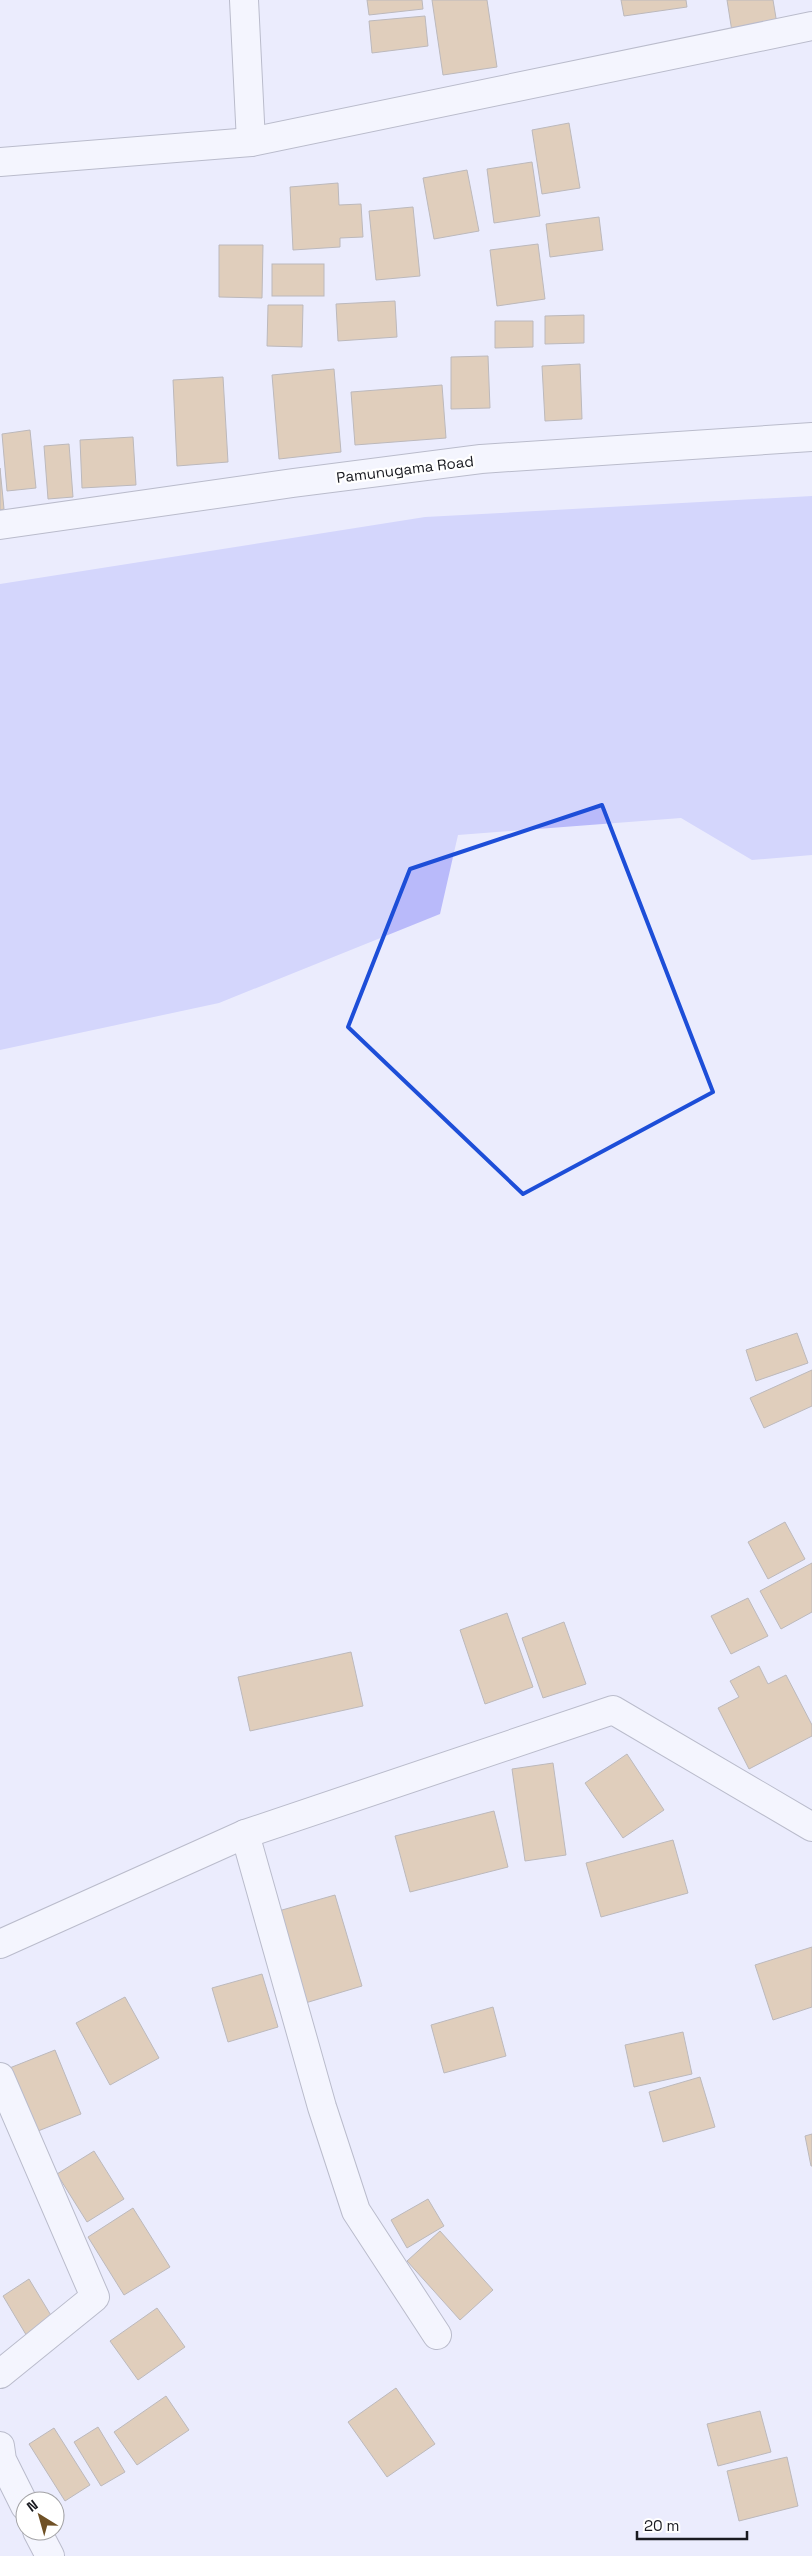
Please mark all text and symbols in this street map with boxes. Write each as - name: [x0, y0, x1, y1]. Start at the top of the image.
- street label: Pamunugama Road: [335, 451, 475, 487]
- north arrow: [15, 2491, 65, 2541]
- text: N: [23, 2496, 41, 2516]
- scale bar: [637, 2508, 747, 2540]
- text: 20 m: [644, 2516, 679, 2535]

